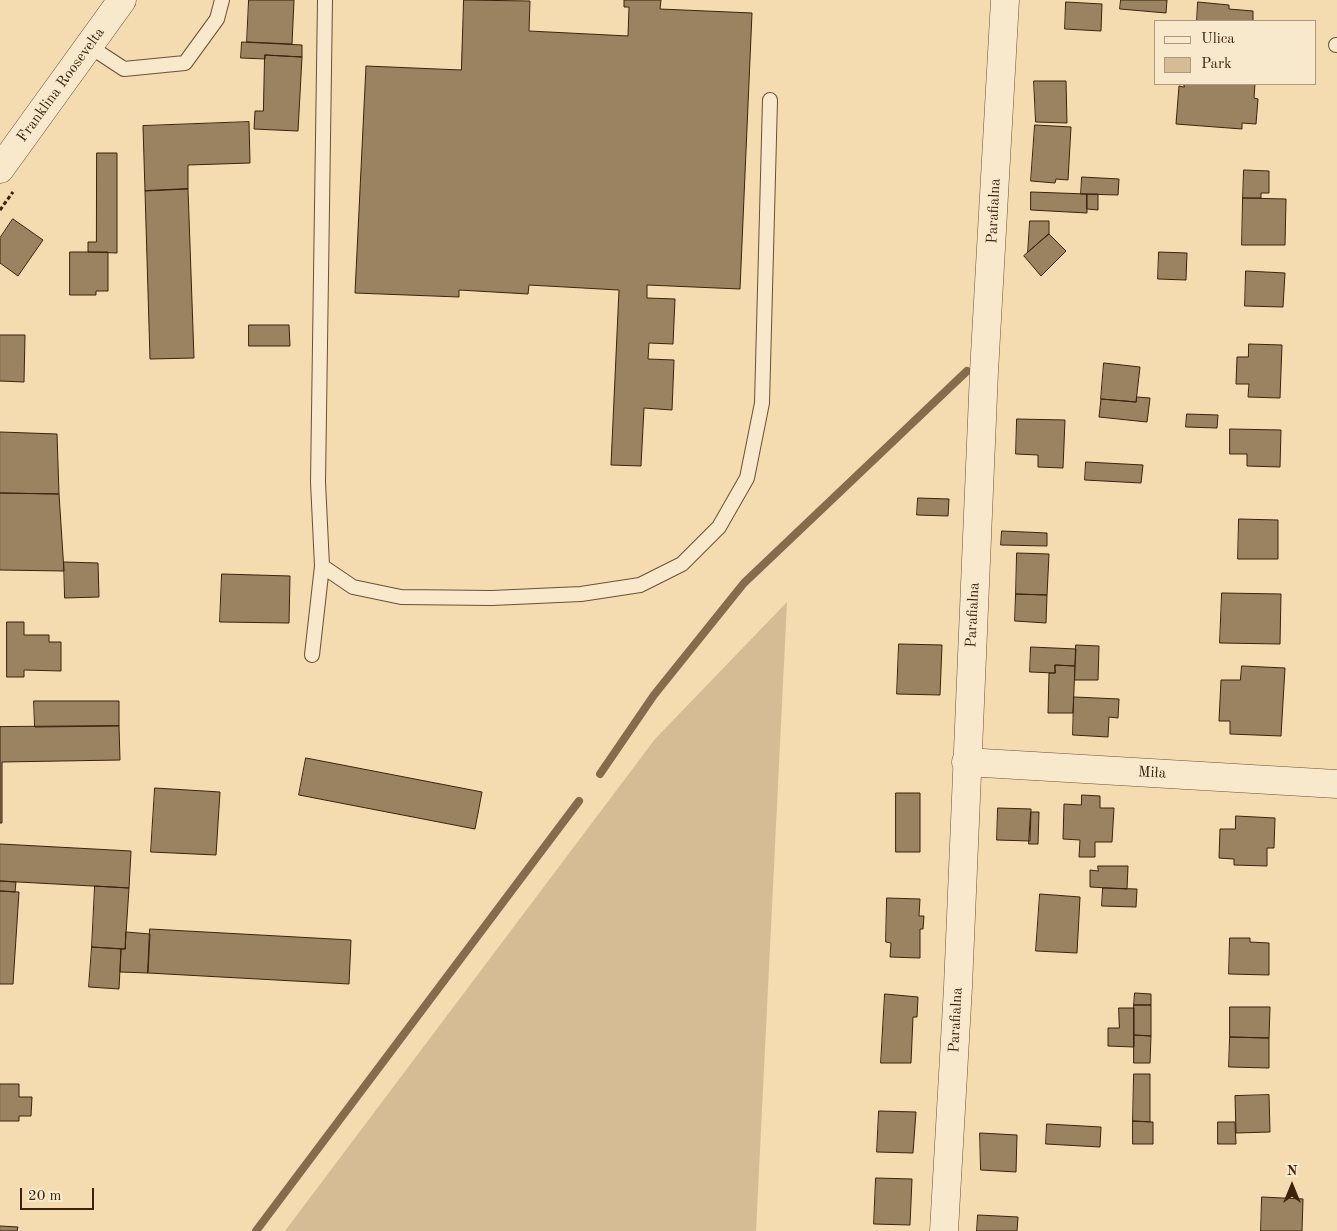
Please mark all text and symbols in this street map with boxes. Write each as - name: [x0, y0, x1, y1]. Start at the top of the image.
- legend: [1154, 20, 1317, 85]
- street label: Franklina Roosevelta: [13, 24, 109, 146]
- text: Ulica: [1201, 32, 1235, 47]
- text: Park: [1201, 57, 1232, 72]
- street label: Parafialna: [983, 178, 1005, 244]
- street label: Parafialna: [962, 582, 984, 648]
- street label: Miła: [1137, 763, 1167, 783]
- street label: Parafialna: [945, 987, 967, 1053]
- north arrow: [1267, 1161, 1317, 1211]
- text: N: [1287, 1164, 1297, 1178]
- scale bar: [22, 1178, 96, 1210]
- text: 20 m: [28, 1189, 62, 1204]

